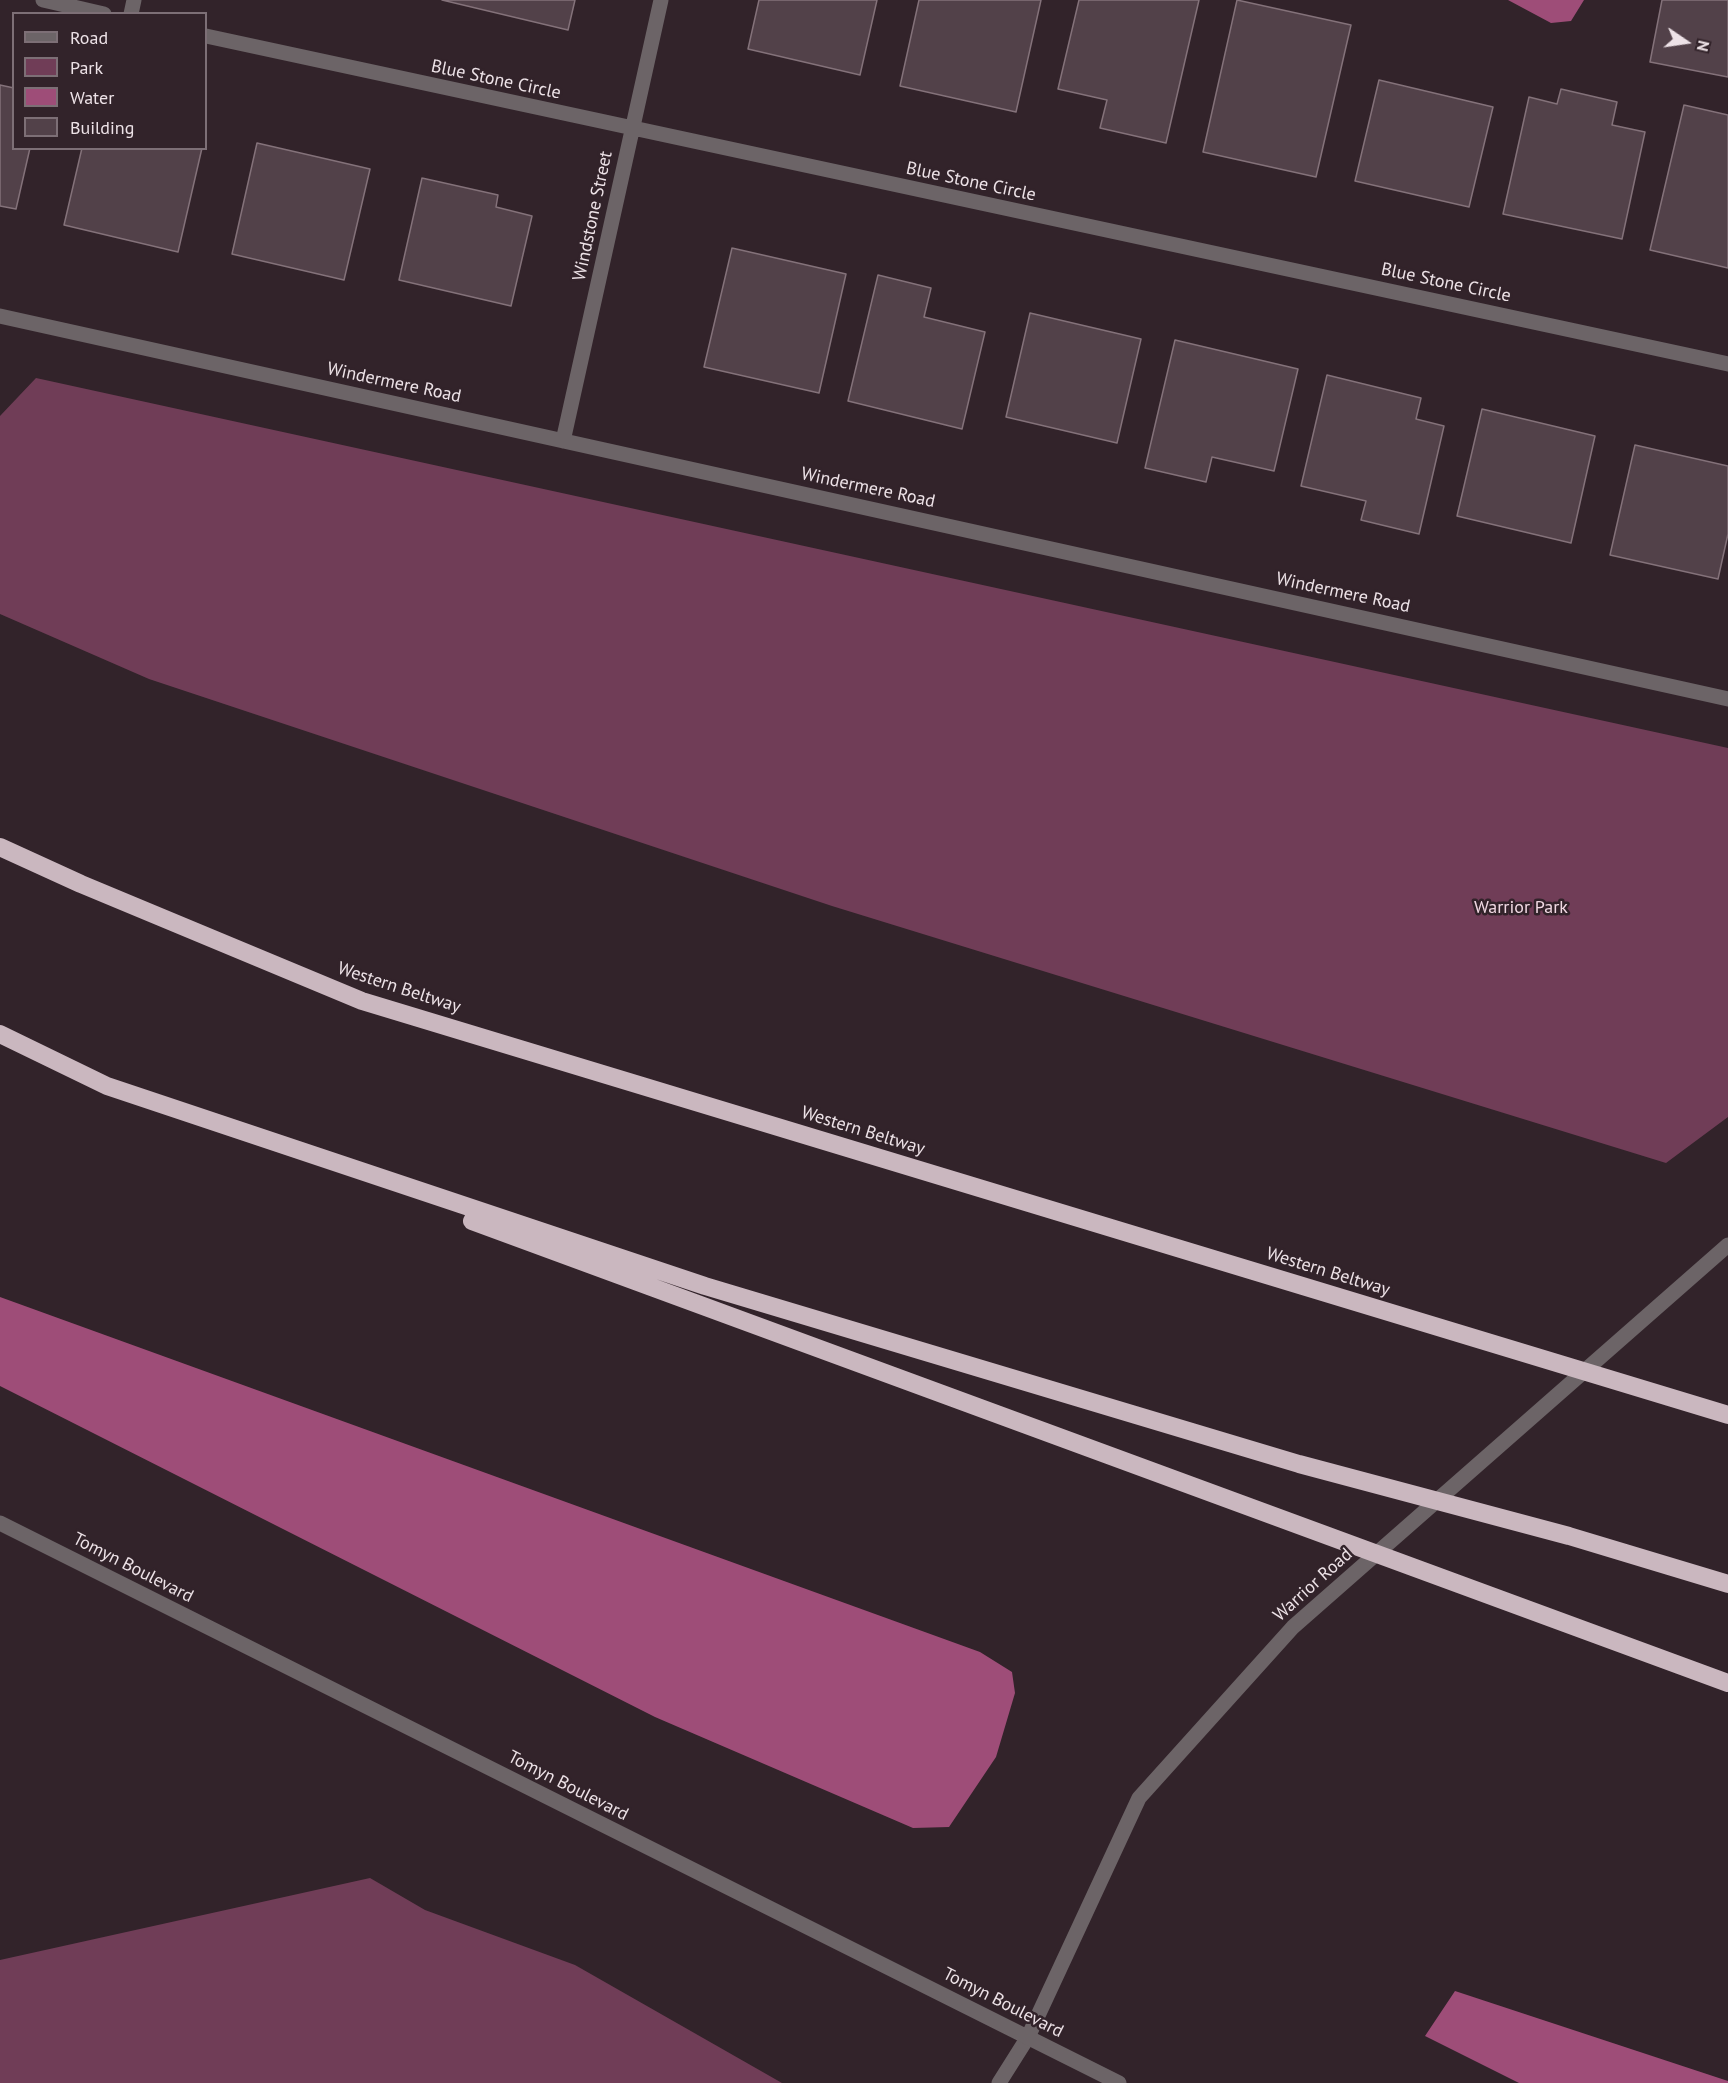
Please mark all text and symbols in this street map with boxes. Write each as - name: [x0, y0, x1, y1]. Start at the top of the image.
- legend: [12, 12, 207, 150]
- north arrow: [1656, 12, 1716, 72]
- text: Road: [70, 26, 108, 49]
- text: N: [1693, 39, 1714, 53]
- text: Park: [70, 56, 103, 79]
- street label: Blue Stone Circle: [429, 56, 563, 104]
- text: Water: [70, 86, 114, 109]
- text: Building: [70, 116, 134, 139]
- street label: Windstone Street: [569, 149, 617, 283]
- street label: Blue Stone Circle: [904, 158, 1038, 206]
- street label: Blue Stone Circle: [1379, 259, 1513, 307]
- street label: Windermere Road: [325, 358, 463, 408]
- street label: Windermere Road: [799, 463, 937, 513]
- street label: Windermere Road: [1274, 568, 1412, 618]
- park label: Warrior Park: [1474, 897, 1568, 919]
- street label: Western Beltway: [335, 958, 463, 1018]
- street label: Western Beltway: [799, 1102, 927, 1160]
- street label: Western Beltway: [1264, 1243, 1392, 1301]
- street label: Tomyn Boulevard: [69, 1528, 197, 1608]
- street label: Warrior Road: [1269, 1544, 1357, 1626]
- street label: Tomyn Boulevard: [504, 1746, 632, 1826]
- street label: Tomyn Boulevard: [939, 1963, 1067, 2043]

